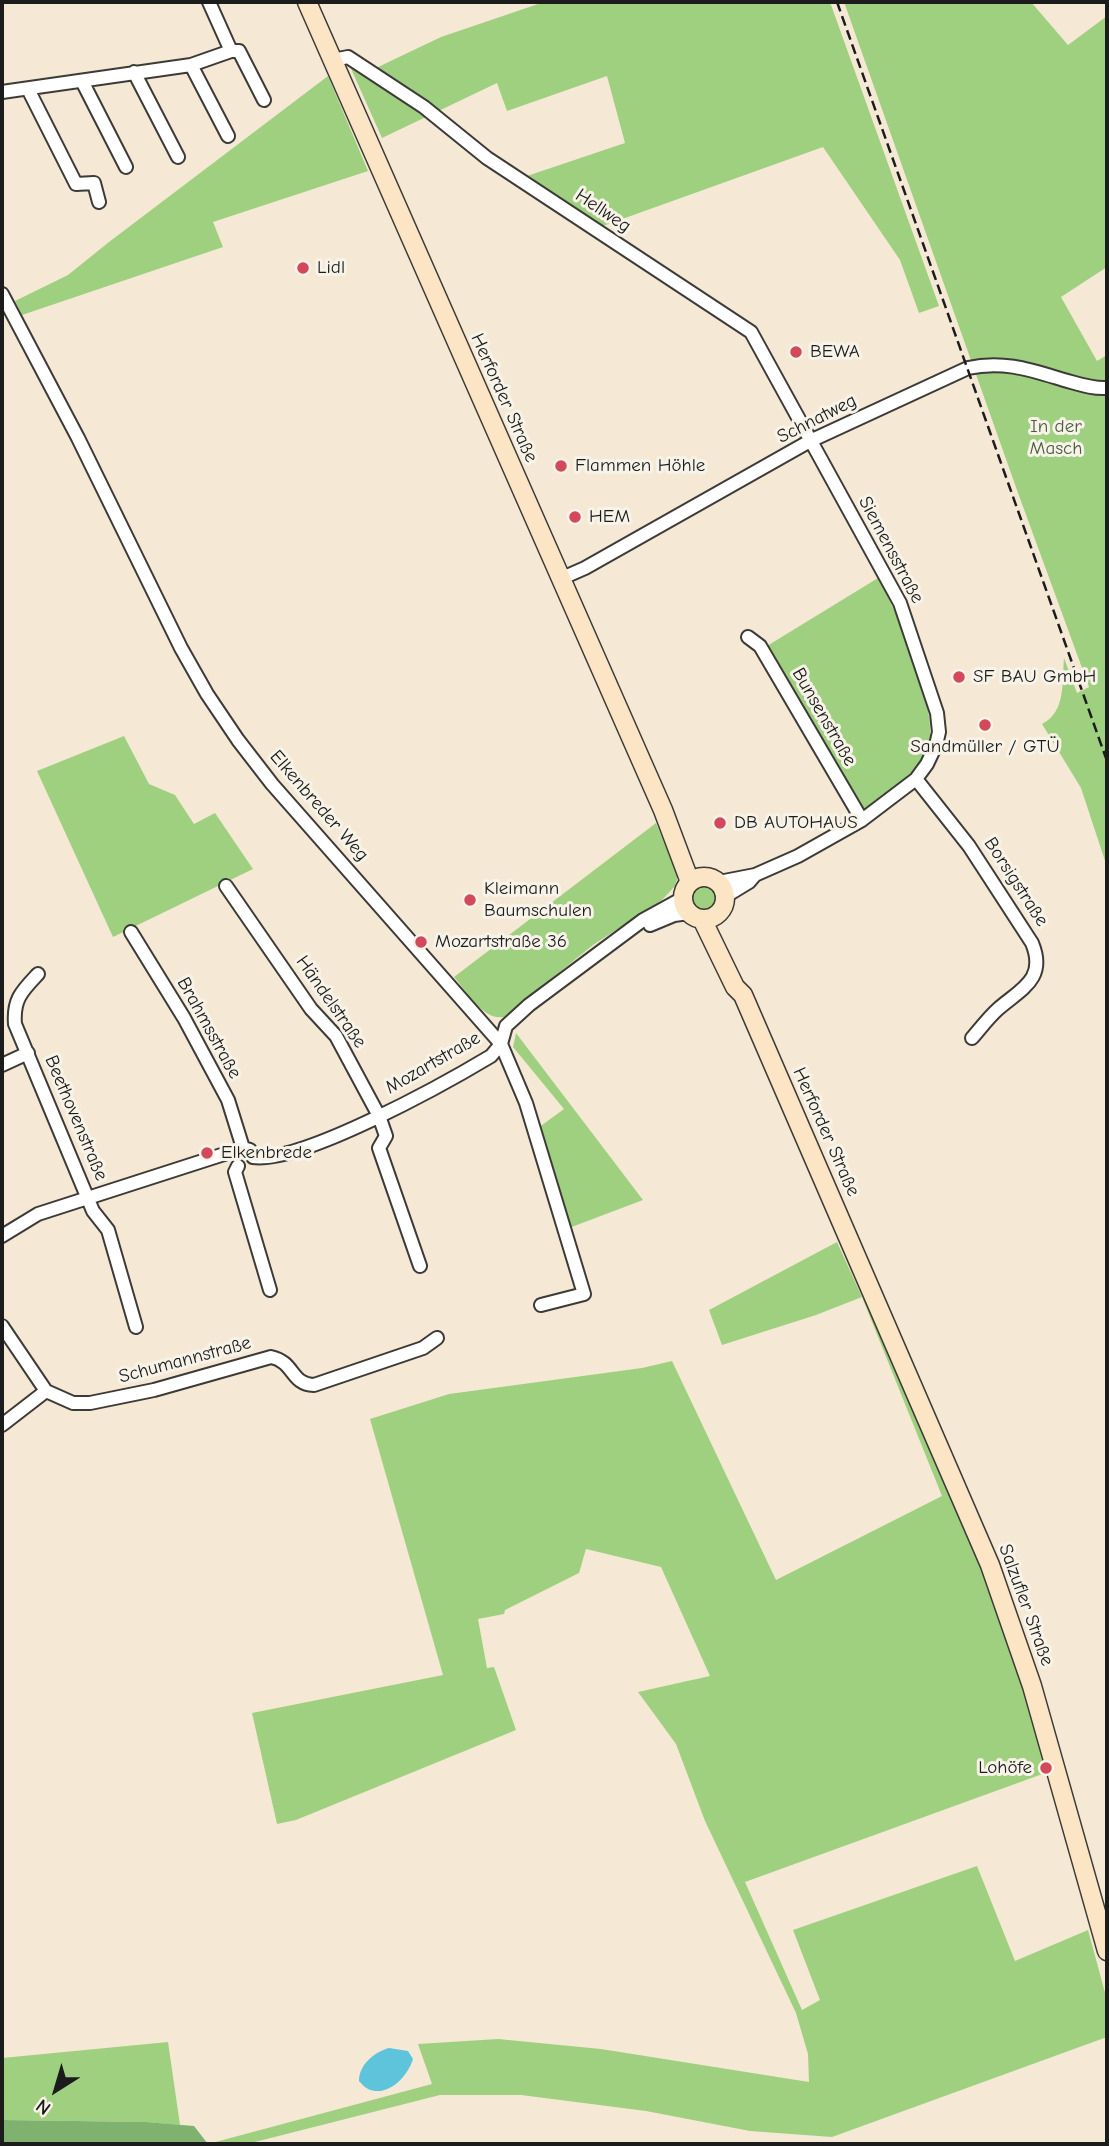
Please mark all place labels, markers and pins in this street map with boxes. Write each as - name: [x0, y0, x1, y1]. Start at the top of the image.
- place label: Lidl: [317, 257, 345, 279]
- marker: Lidl: [295, 260, 311, 276]
- place label: BEWA: [810, 341, 860, 363]
- marker: BEWA: [788, 344, 804, 360]
- place label: Flammen Höhle: [575, 455, 705, 477]
- marker: Flammen Höhle: [553, 458, 569, 474]
- place label: HEM: [589, 506, 630, 528]
- marker: HEM: [567, 509, 583, 525]
- place label: SF BAU GmbH: [973, 666, 1096, 688]
- marker: SF BAU GmbH: [951, 669, 967, 685]
- marker: Sandmüller / GTÜ: [977, 717, 993, 733]
- place label: Sandmüller / GTÜ: [910, 736, 1060, 758]
- place label: DB AUTOHAUS: [734, 812, 858, 834]
- marker: DB AUTOHAUS: [712, 815, 728, 831]
- place label: Kleimann Baumschulen: [484, 878, 592, 922]
- marker: Kleimann Baumschulen: [462, 892, 478, 908]
- place label: Mozartstraße 36: [435, 931, 567, 953]
- marker: Mozartstraße 36: [413, 934, 429, 950]
- place label: Elkenbrede: [221, 1142, 312, 1164]
- marker: Elkenbrede: [199, 1145, 215, 1161]
- place label: Lohöfe: [978, 1757, 1032, 1779]
- marker: Lohöfe: [1038, 1760, 1054, 1776]

